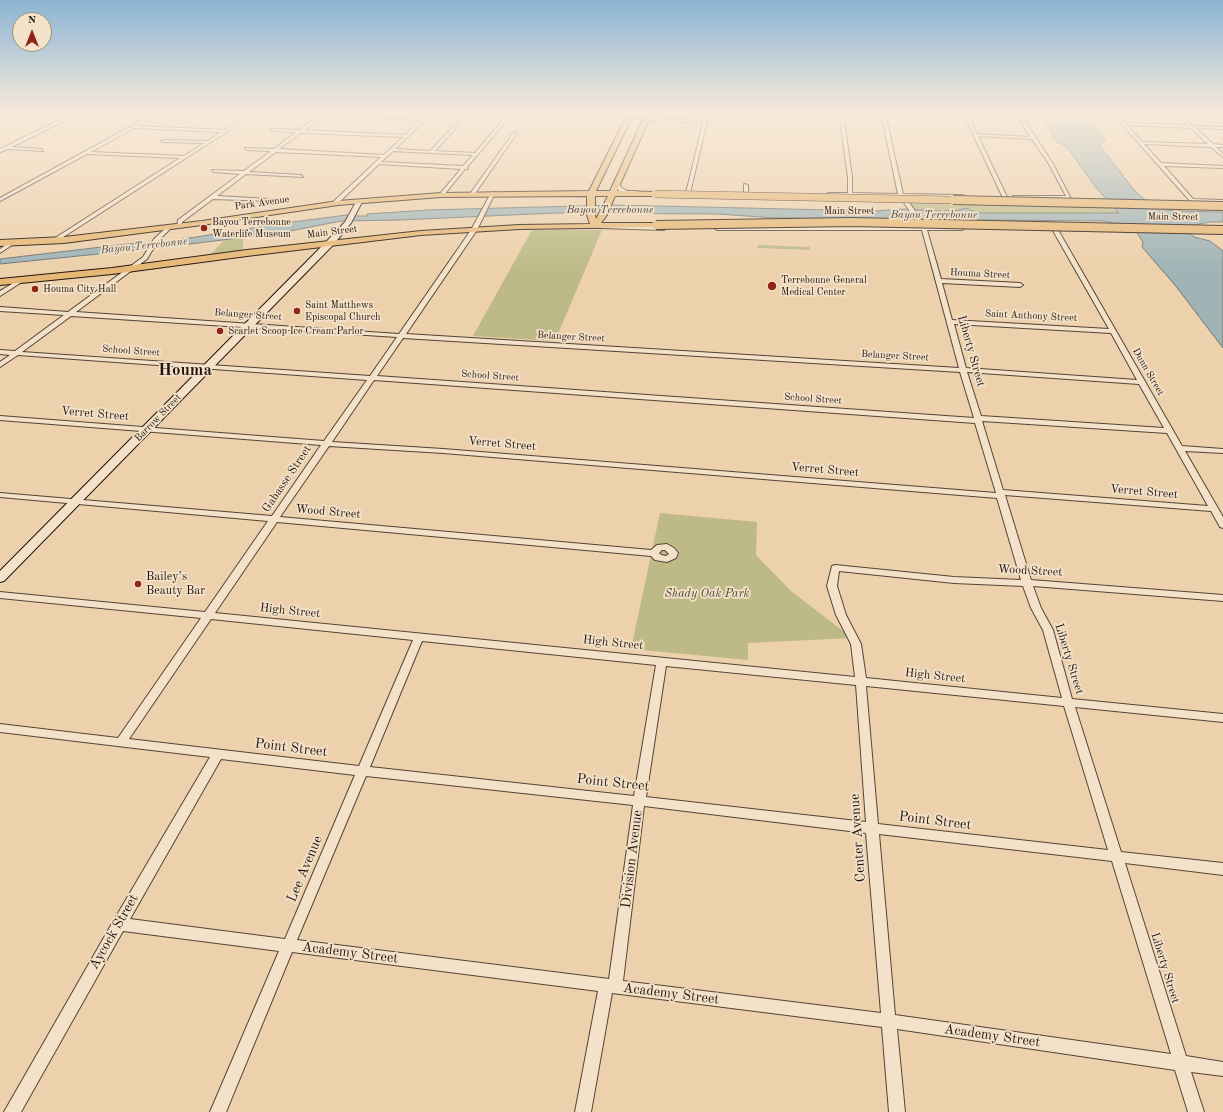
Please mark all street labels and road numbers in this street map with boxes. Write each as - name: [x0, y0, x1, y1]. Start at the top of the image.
- street label: Park Avenue: [234, 193, 290, 213]
- street label: Main Street: [824, 205, 874, 217]
- street label: Main Street: [1148, 211, 1198, 223]
- street label: Main Street: [306, 223, 358, 241]
- street label: Houma Street: [950, 266, 1010, 282]
- street label: Belanger Street: [214, 307, 282, 323]
- street label: Saint Anthony Street: [985, 308, 1077, 324]
- street label: Liberty Street: [954, 314, 988, 388]
- street label: Belanger Street: [537, 329, 605, 345]
- street label: School Street: [102, 343, 160, 359]
- street label: Dunn Street: [1129, 346, 1167, 398]
- street label: Belanger Street: [861, 348, 929, 364]
- street label: School Street: [461, 368, 519, 384]
- street label: School Street: [784, 391, 842, 407]
- street label: Barrow Street: [132, 392, 184, 444]
- street label: Verret Street: [60, 404, 130, 424]
- street label: Verret Street: [467, 434, 537, 454]
- street label: Gabasse Street: [259, 443, 315, 515]
- street label: Verret Street: [790, 460, 860, 480]
- street label: Verret Street: [1109, 482, 1179, 502]
- street label: Wood Street: [295, 502, 361, 522]
- street label: Wood Street: [997, 562, 1063, 580]
- street label: High Street: [259, 601, 321, 621]
- street label: Liberty Street: [1051, 622, 1087, 696]
- street label: High Street: [582, 633, 644, 653]
- street label: High Street: [904, 666, 966, 686]
- street label: Point Street: [254, 735, 328, 761]
- street label: Point Street: [576, 771, 650, 795]
- street label: Center Avenue: [847, 793, 869, 883]
- street label: Point Street: [898, 808, 972, 834]
- street label: Division Avenue: [618, 809, 646, 909]
- street label: Lee Avenue: [283, 833, 327, 905]
- street label: Aycock Street: [86, 891, 142, 973]
- street label: Liberty Street: [1147, 931, 1183, 1005]
- street label: Academy Street: [301, 939, 399, 967]
- street label: Academy Street: [622, 980, 720, 1008]
- street label: Academy Street: [943, 1021, 1041, 1051]

